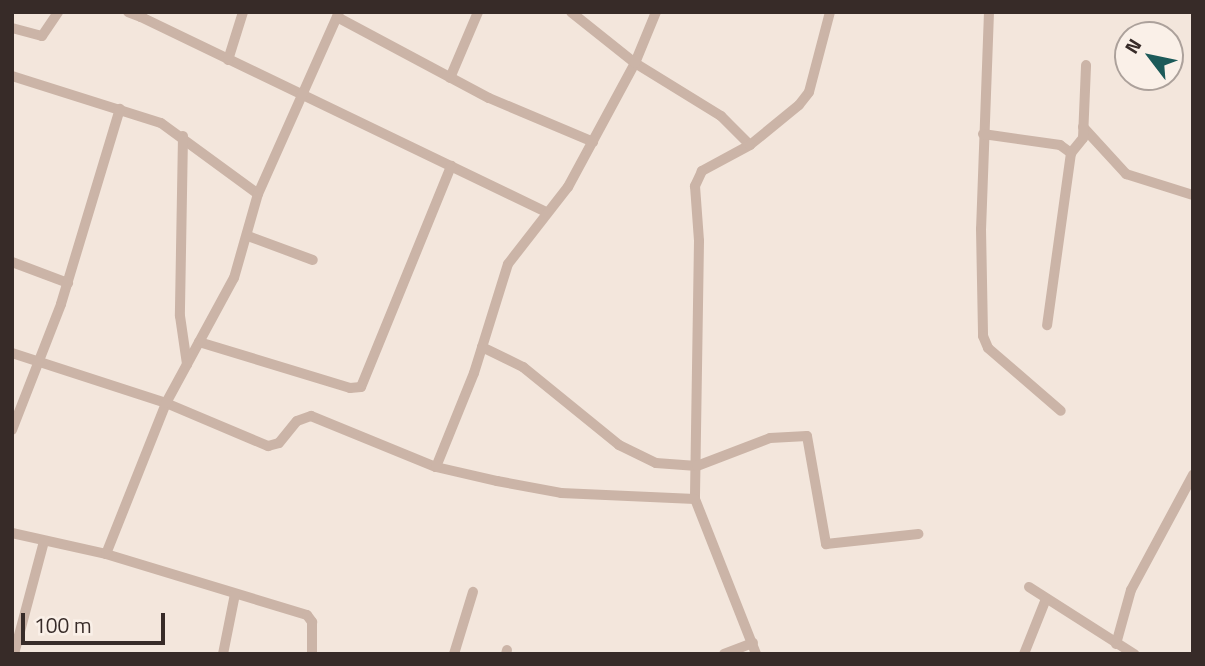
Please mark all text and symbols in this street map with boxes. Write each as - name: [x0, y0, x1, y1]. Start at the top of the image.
- north arrow: [1114, 21, 1184, 91]
- text: N: [1117, 32, 1148, 59]
- scale bar: [24, 600, 168, 644]
- text: 100 m: [34, 609, 91, 641]

